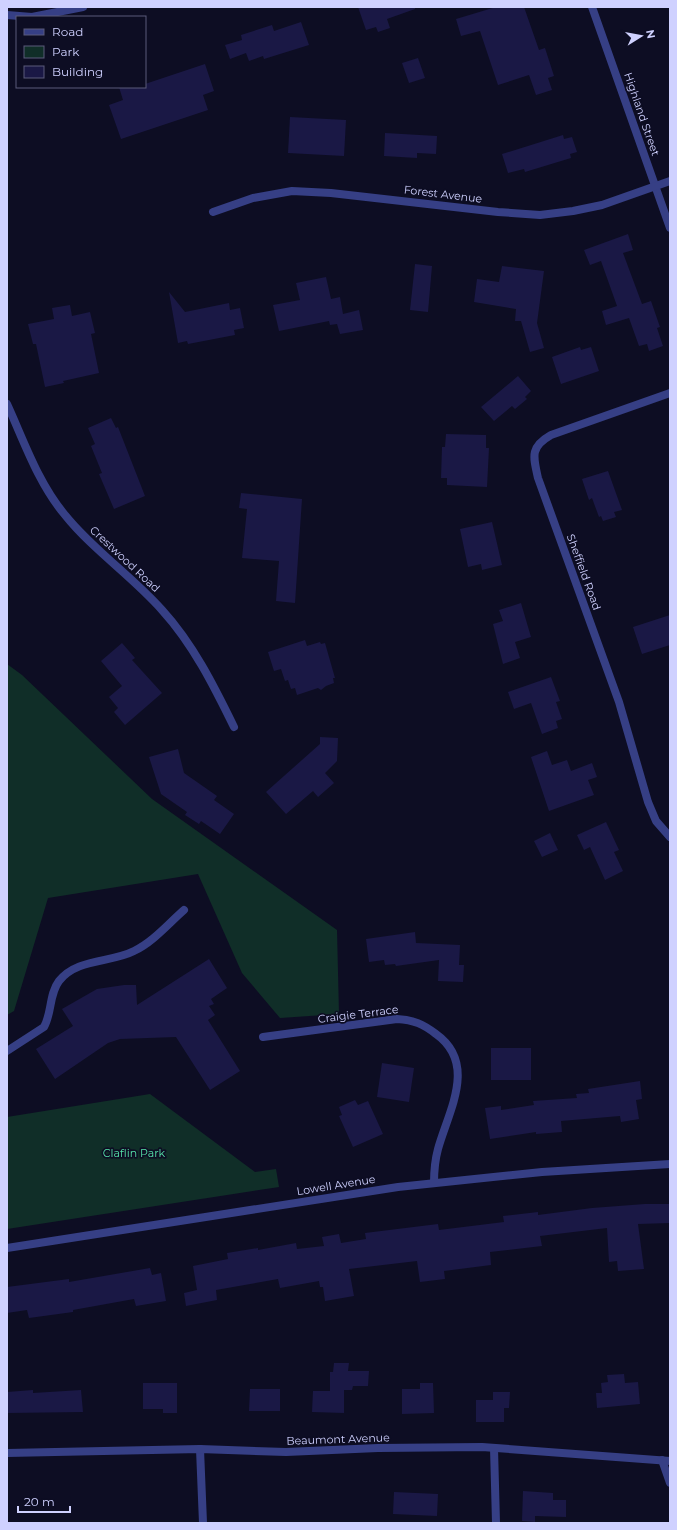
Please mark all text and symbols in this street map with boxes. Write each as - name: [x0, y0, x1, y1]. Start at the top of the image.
- legend: [16, 16, 146, 88]
- north arrow: [621, 16, 661, 56]
- text: Road: [52, 24, 83, 39]
- text: N: [643, 28, 659, 40]
- text: Park: [52, 44, 80, 59]
- text: Building: [52, 64, 103, 79]
- street label: Highland Street: [621, 70, 663, 158]
- street label: Forest Avenue: [403, 182, 483, 206]
- street label: Crestwood Road: [87, 523, 163, 595]
- street label: Sheffield Road: [564, 532, 604, 612]
- street label: Craigie Terrace: [317, 1002, 399, 1026]
- park label: Claflin Park: [103, 1146, 166, 1160]
- street label: Lowell Avenue: [296, 1172, 377, 1198]
- street label: Beaumont Avenue: [286, 1430, 390, 1448]
- scale bar: [18, 1488, 70, 1514]
- text: 20 m: [24, 1494, 55, 1509]

